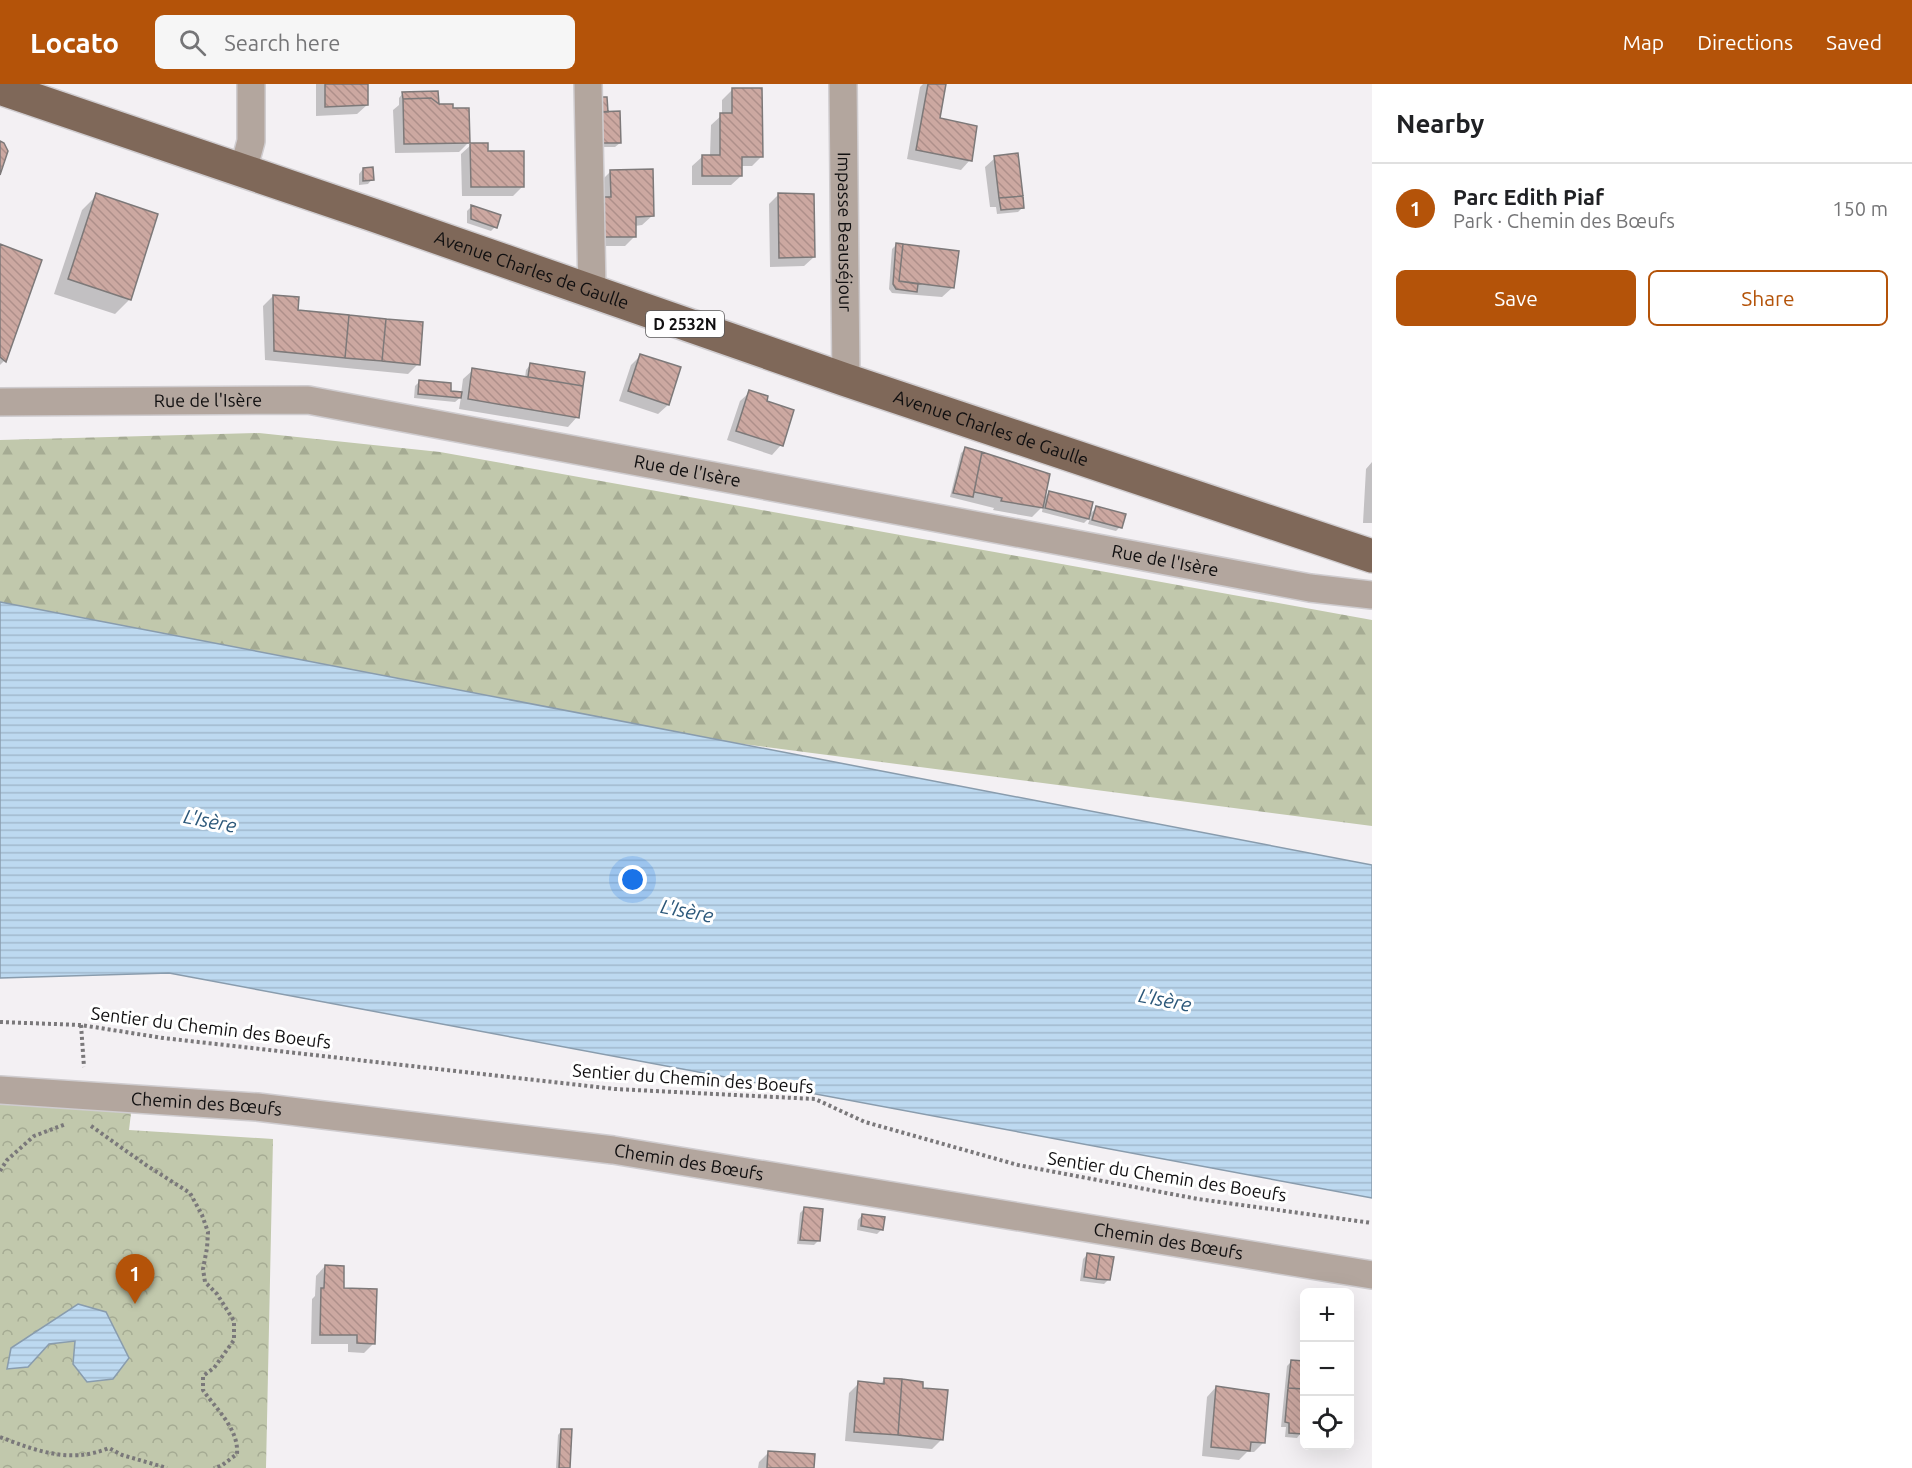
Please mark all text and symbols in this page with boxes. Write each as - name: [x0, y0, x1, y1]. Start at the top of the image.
- search box: [155, 15, 575, 69]
- icon: search: [176, 26, 209, 59]
- text: Locato: [30, 27, 119, 58]
- text: Search here: [224, 30, 340, 55]
- text: Map: [1623, 30, 1664, 54]
- text: Directions: [1697, 30, 1793, 54]
- text: Saved: [1826, 30, 1882, 54]
- text: Nearby: [1396, 109, 1484, 138]
- street label: Impasse Beauséjour: [835, 152, 856, 312]
- text: Parc Edith Piaf: [1453, 184, 1604, 209]
- text: 1: [1410, 197, 1421, 220]
- text: 150 m: [1832, 197, 1888, 220]
- text: Park · Chemin des Bœufs: [1453, 209, 1675, 232]
- street label: Avenue Charles de Gaulle: [432, 226, 632, 312]
- button: Save: [1396, 270, 1636, 326]
- button: Share: [1648, 270, 1888, 326]
- road number: D 2532N: [646, 311, 724, 337]
- street label: Avenue Charles de Gaulle: [891, 386, 1091, 469]
- street label: Rue de l'Isère: [154, 389, 262, 410]
- street label: Rue de l'Isère: [632, 450, 743, 490]
- street label: Rue de l'Isère: [1110, 540, 1220, 580]
- water label: L'Isère: [182, 804, 239, 837]
- your location: [618, 865, 647, 894]
- water label: L'Isère: [659, 894, 716, 927]
- water label: L'Isère: [1137, 983, 1194, 1016]
- street label: Sentier du Chemin des Boeufs: [90, 1002, 332, 1052]
- street label: Sentier du Chemin des Boeufs: [572, 1060, 815, 1096]
- street label: Chemin des Bœufs: [130, 1088, 283, 1119]
- street label: Chemin des Bœufs: [613, 1139, 765, 1184]
- street label: Sentier du Chemin des Boeufs: [1046, 1147, 1288, 1205]
- street label: Chemin des Bœufs: [1092, 1218, 1245, 1263]
- pin: 1: [116, 1254, 154, 1304]
- map controls: [1300, 1288, 1354, 1450]
- button: +: [1300, 1288, 1354, 1342]
- button: −: [1300, 1342, 1354, 1396]
- button: locate: [1300, 1396, 1354, 1450]

